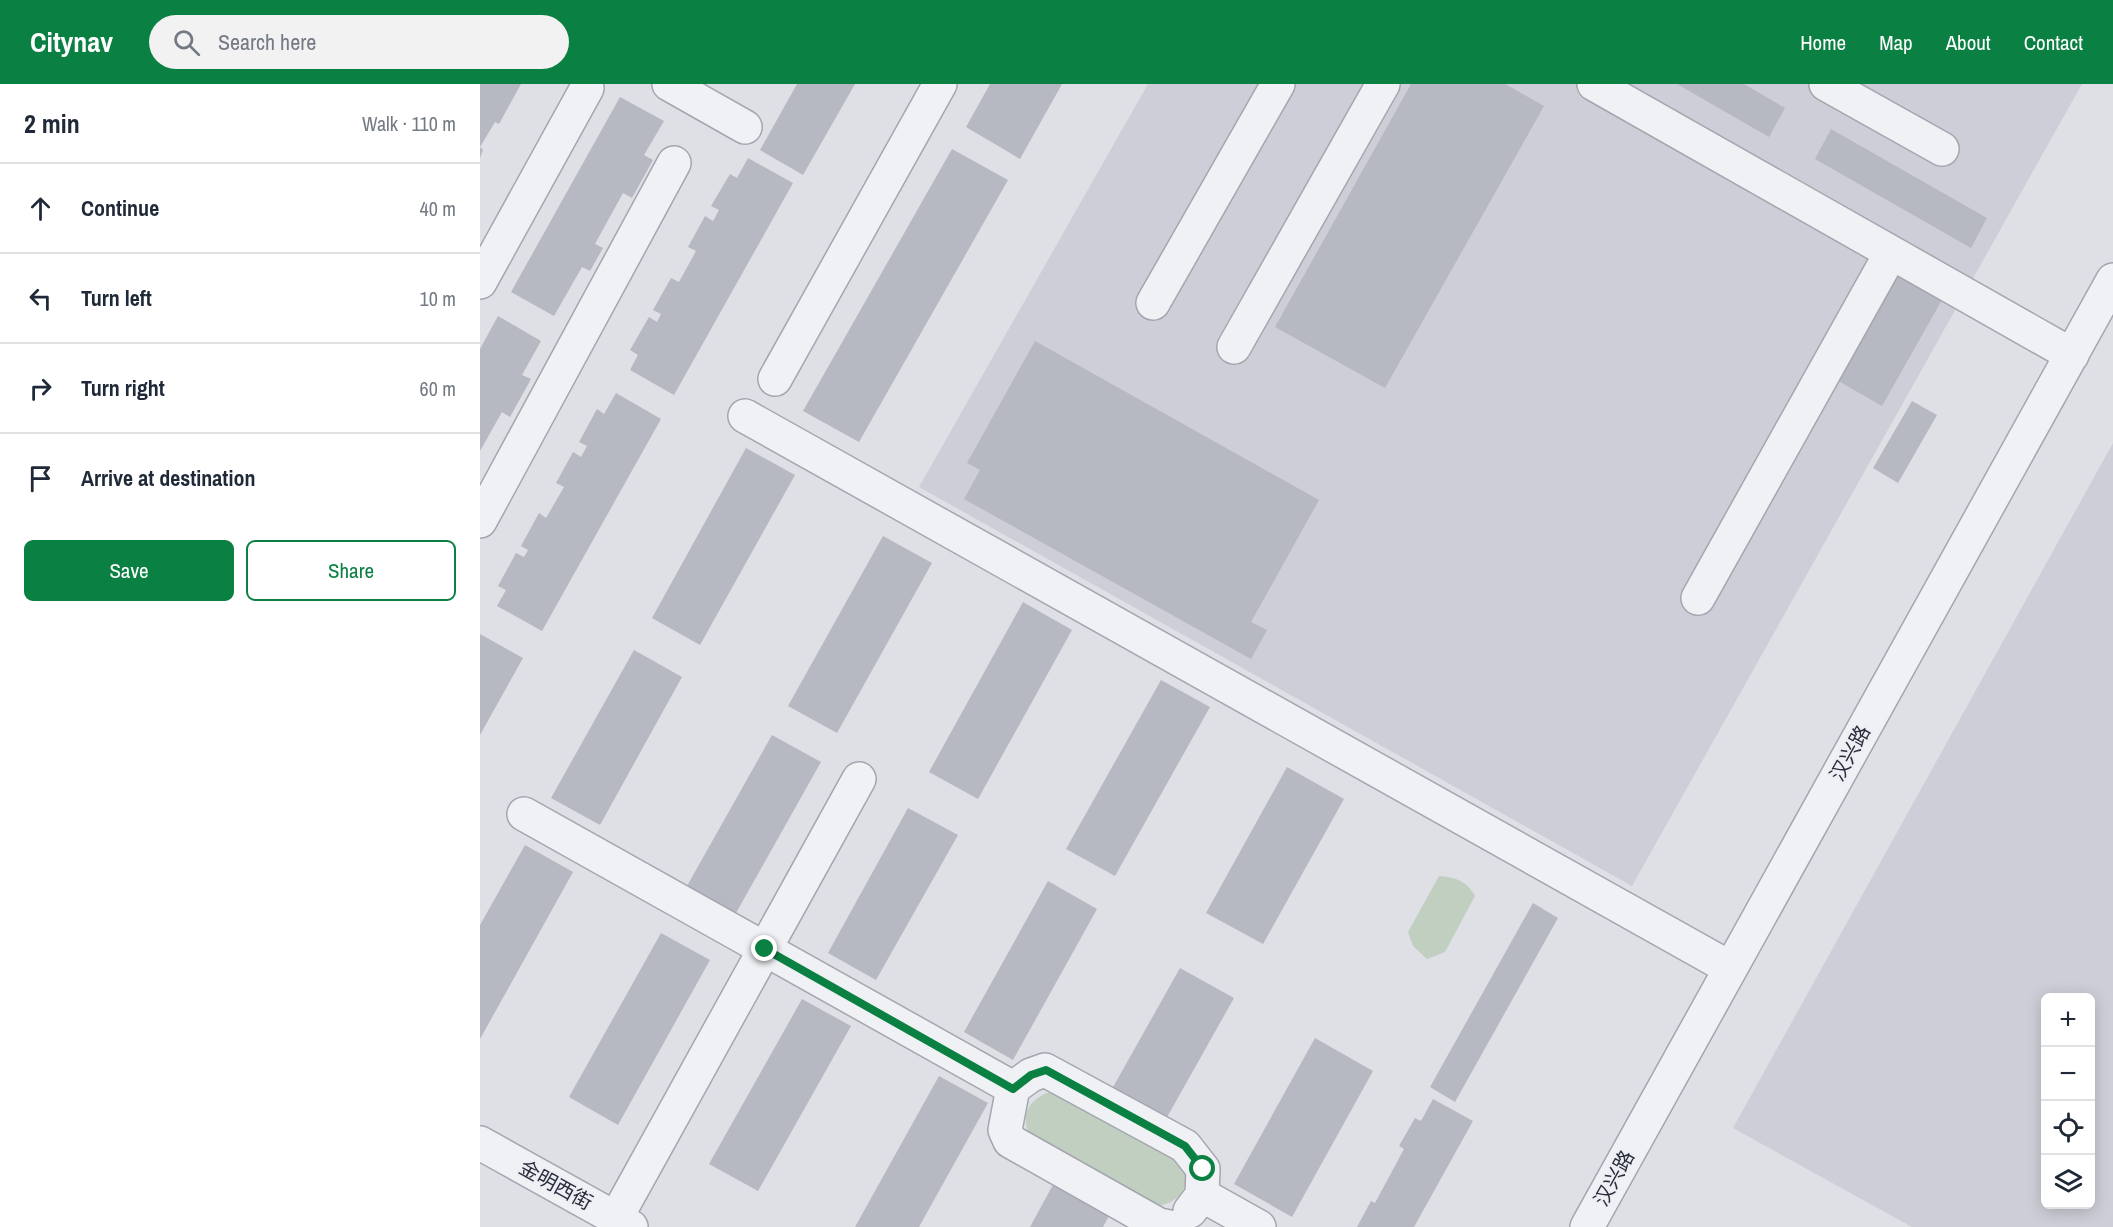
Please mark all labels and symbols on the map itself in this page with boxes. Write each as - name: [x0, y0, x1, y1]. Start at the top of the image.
- street label: 汉兴路: [1823, 720, 1876, 786]
- route end: [751, 935, 777, 961]
- street label: 汉兴路: [1587, 1145, 1640, 1211]
- street label: 金明西街: [515, 1153, 598, 1216]
- route start: [1189, 1155, 1215, 1181]

